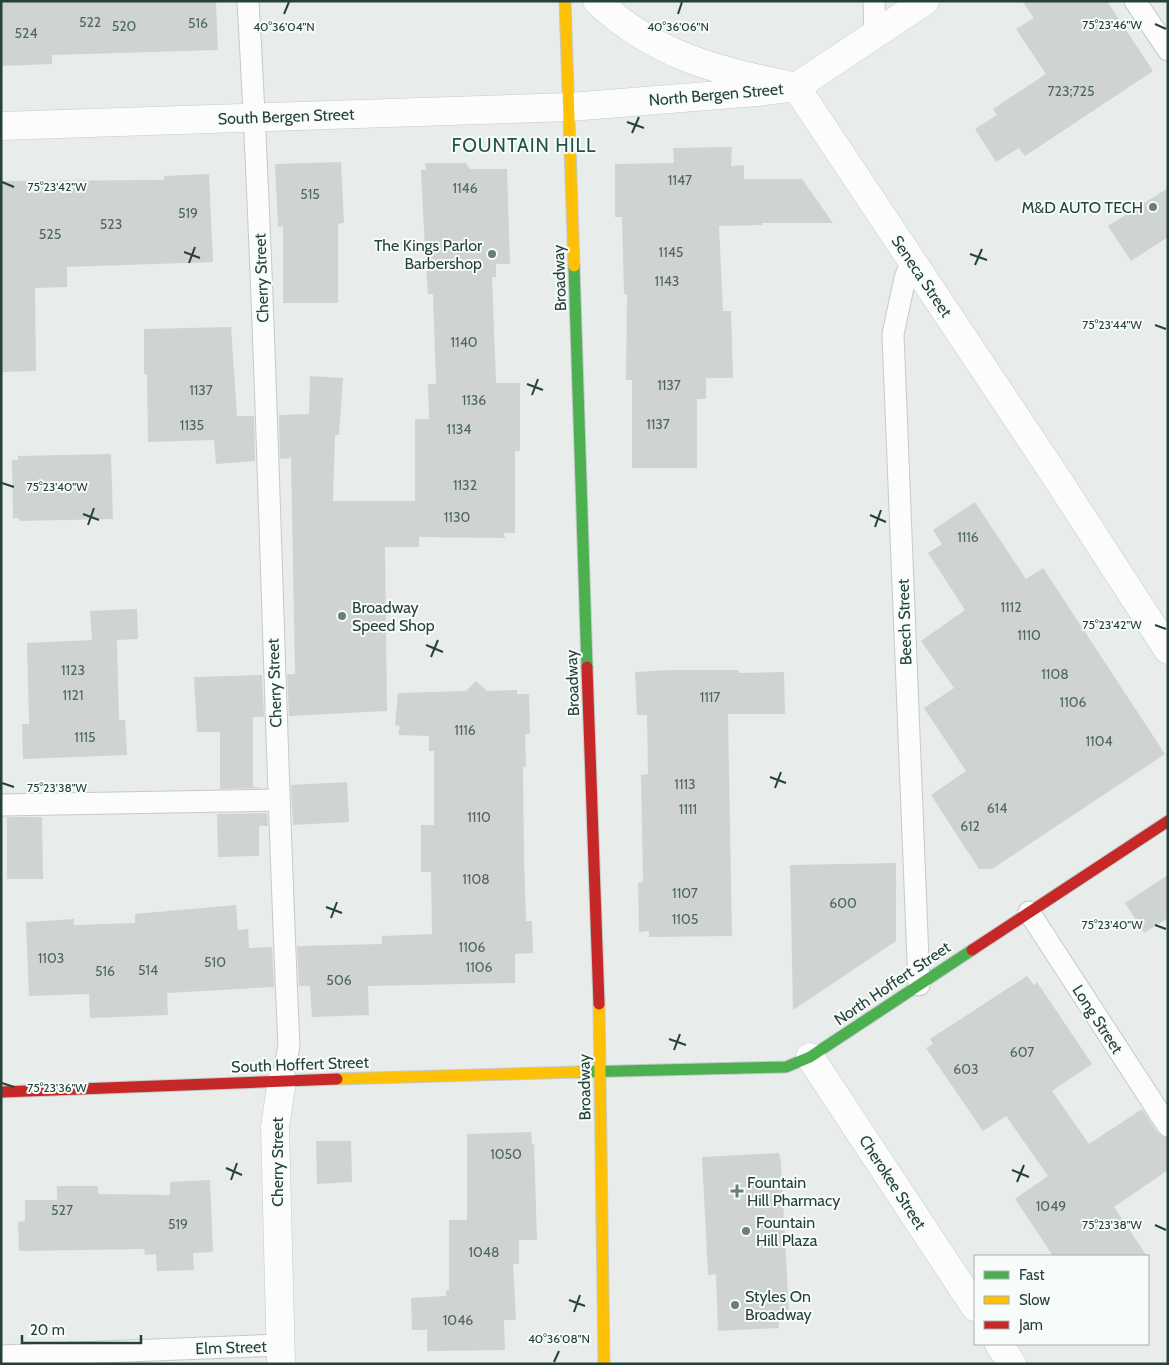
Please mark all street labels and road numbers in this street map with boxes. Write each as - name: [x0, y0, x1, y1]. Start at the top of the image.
- street label: North Bergen Street: [648, 79, 785, 110]
- street label: South Bergen Street: [217, 105, 355, 128]
- street label: Cherry Street: [250, 232, 273, 323]
- street label: Seneca Street: [887, 232, 956, 321]
- street label: Broadway: [549, 244, 570, 312]
- street label: Beech Street: [893, 578, 916, 666]
- street label: Cherry Street: [263, 637, 286, 728]
- street label: Broadway: [562, 649, 583, 717]
- street label: North Hoffert Street: [831, 937, 955, 1029]
- street label: Long Street: [1068, 981, 1127, 1058]
- street label: South Hoffert Street: [231, 1053, 370, 1076]
- street label: Broadway: [574, 1054, 595, 1120]
- street label: Cherry Street: [268, 1117, 287, 1207]
- street label: Cherokee Street: [855, 1132, 930, 1233]
- street label: Elm Street: [195, 1337, 268, 1358]

